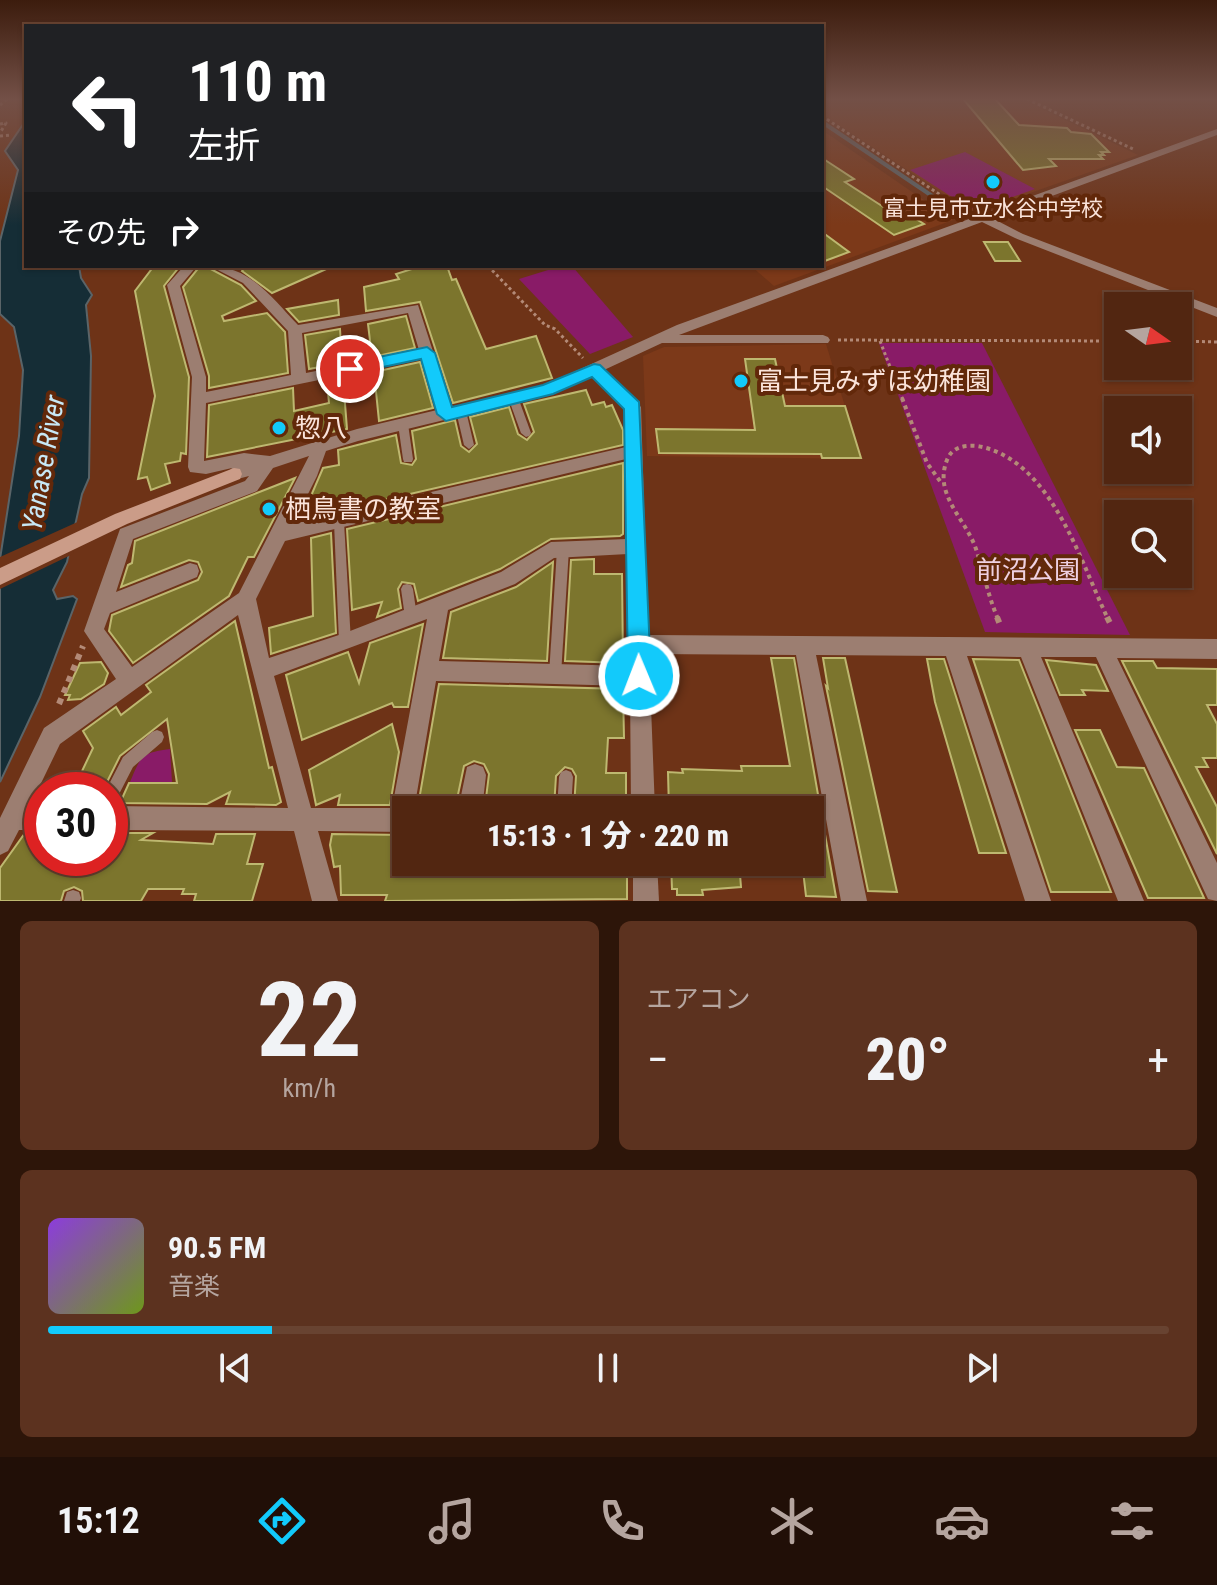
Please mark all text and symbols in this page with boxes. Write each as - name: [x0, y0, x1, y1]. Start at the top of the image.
- text: 110 m: [188, 49, 327, 115]
- icon: left: [56, 56, 160, 160]
- text: 左折: [188, 125, 260, 167]
- marker: 富士見市立水谷中学校: [984, 173, 1002, 191]
- place label: 富士見市立水谷中学校: [883, 196, 1103, 221]
- icon: right: [162, 208, 206, 252]
- text: その先: [56, 215, 146, 250]
- north arrow: [1104, 292, 1192, 380]
- map controls: [1104, 292, 1192, 588]
- pin: [316, 335, 384, 403]
- icon: arrive: [328, 347, 372, 391]
- place label: 富士見みずほ幼稚園: [757, 366, 991, 396]
- marker: 富士見みずほ幼稚園: [732, 372, 750, 390]
- water label: Yanase River: [15, 392, 72, 533]
- button: sound: [1104, 396, 1192, 484]
- place label: 惣八: [295, 413, 347, 443]
- marker: 惣八: [270, 419, 288, 437]
- place label: 栖鳥書の教室: [285, 494, 441, 524]
- marker: 栖鳥書の教室: [260, 500, 278, 518]
- button: search: [1104, 500, 1192, 588]
- park label: 前沼公園: [976, 555, 1080, 585]
- position arrow: [597, 634, 681, 718]
- speed limit sign: 30: [24, 772, 128, 876]
- text: 15:13 · 1 分 · 220 m: [487, 818, 729, 853]
- text: 22: [257, 960, 362, 1081]
- text: エアコン: [647, 984, 751, 1014]
- text: 20°: [866, 1024, 950, 1095]
- text: −: [647, 1034, 669, 1086]
- text: +: [1147, 1034, 1169, 1086]
- text: km/h: [283, 1073, 336, 1103]
- text: 90.5 FM: [168, 1230, 266, 1265]
- text: 音楽: [168, 1271, 220, 1301]
- icon: previous: [213, 1346, 257, 1390]
- icon: pause: [586, 1346, 630, 1390]
- icon: next: [960, 1346, 1004, 1390]
- icon: directions: [254, 1493, 310, 1549]
- icon: music: [424, 1493, 480, 1549]
- icon: phone: [594, 1493, 650, 1549]
- icon: climate: [764, 1493, 820, 1549]
- icon: car: [934, 1493, 990, 1549]
- icon: filters: [1104, 1493, 1160, 1549]
- text: 15:12: [57, 1500, 140, 1542]

